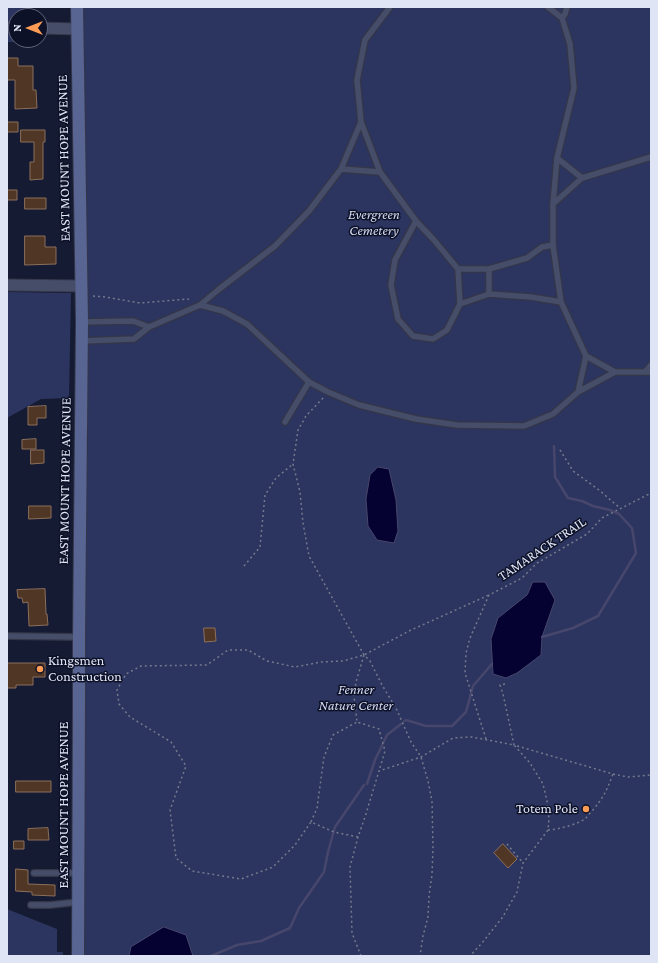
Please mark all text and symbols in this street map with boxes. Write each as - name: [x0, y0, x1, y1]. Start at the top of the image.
- north arrow: [8, 8, 48, 48]
- text: N: [11, 24, 23, 32]
- street label: EAST MOUNT HOPE AVENUE: [54, 74, 74, 242]
- park label: Evergreen Cemetery: [348, 207, 400, 240]
- street label: EAST MOUNT HOPE AVENUE: [55, 397, 75, 565]
- street label: TAMARACK TRAIL: [495, 513, 589, 585]
- place label: Kingsmen Construction: [48, 653, 122, 686]
- marker: Kingsmen Construction: [35, 664, 45, 674]
- park label: Fenner Nature Center: [319, 682, 393, 714]
- street label: EAST MOUNT HOPE AVENUE: [56, 722, 72, 888]
- place label: Totem Pole: [516, 801, 578, 817]
- marker: Totem Pole: [581, 804, 591, 814]

